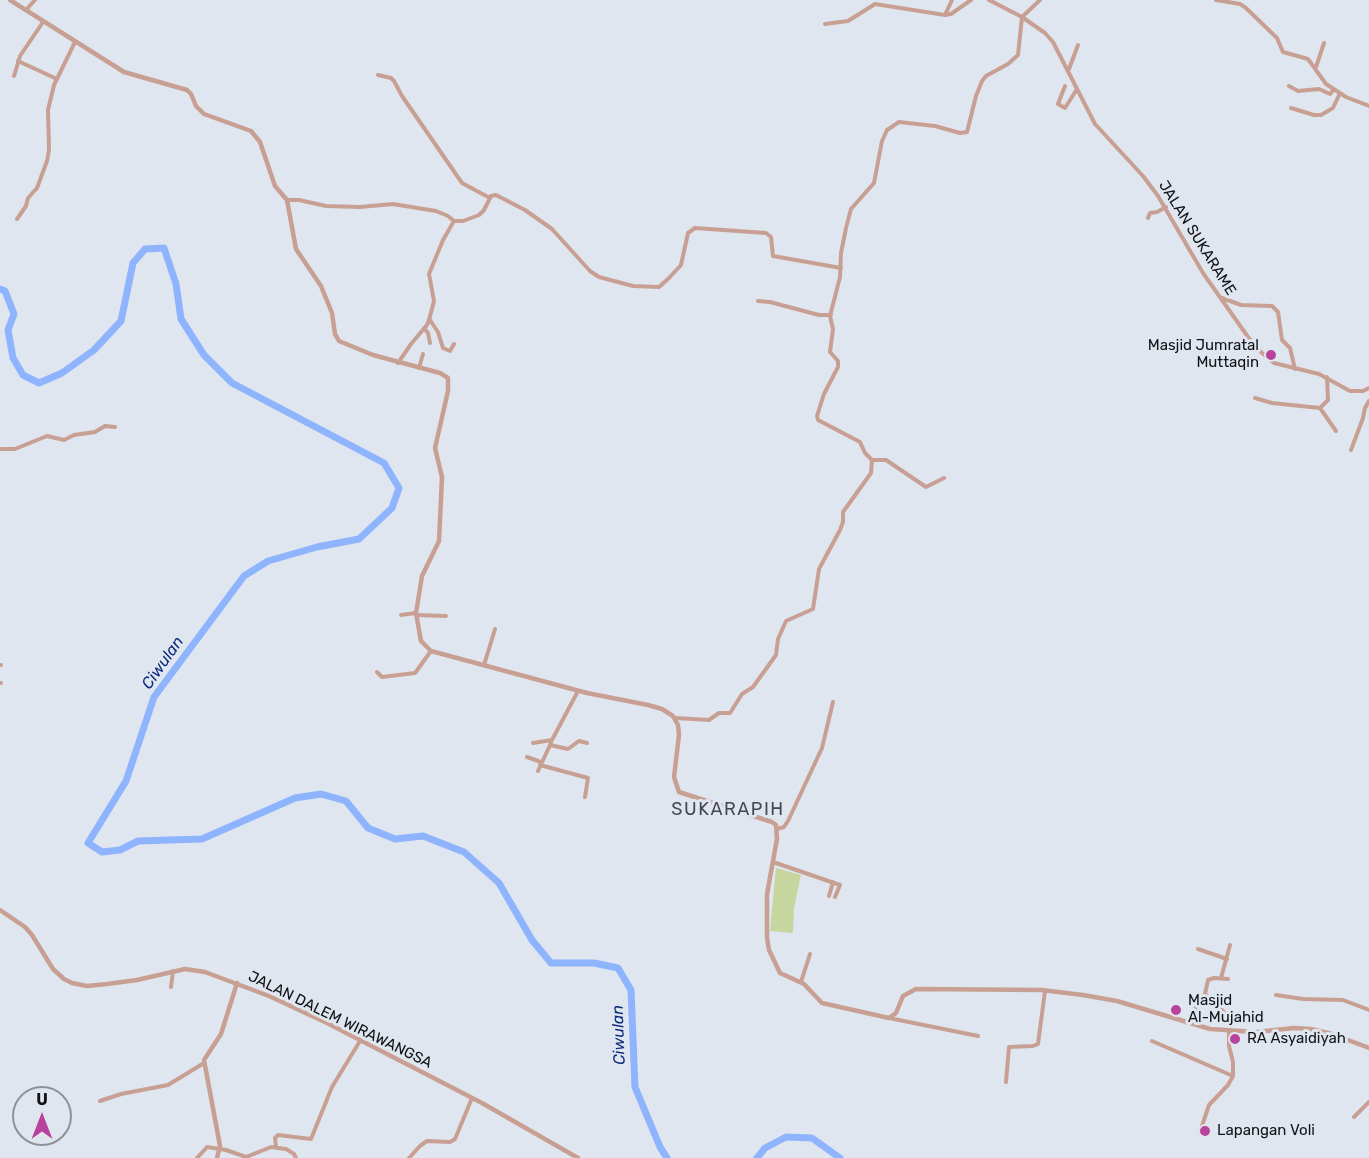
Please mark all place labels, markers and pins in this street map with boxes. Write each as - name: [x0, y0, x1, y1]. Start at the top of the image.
- place label: Masjid Jumratal Muttaqin: [1148, 337, 1259, 372]
- marker: Masjid Jumratal Muttaqin: [1264, 348, 1278, 362]
- place label: Masjid Al-Mujahid: [1188, 992, 1264, 1027]
- marker: Masjid Al-Mujahid: [1169, 1003, 1183, 1017]
- place label: RA Asyaidiyah: [1247, 1030, 1346, 1048]
- marker: RA Asyaidiyah: [1228, 1032, 1242, 1046]
- place label: Lapangan Voli: [1217, 1122, 1315, 1140]
- marker: Lapangan Voli: [1198, 1124, 1212, 1138]

